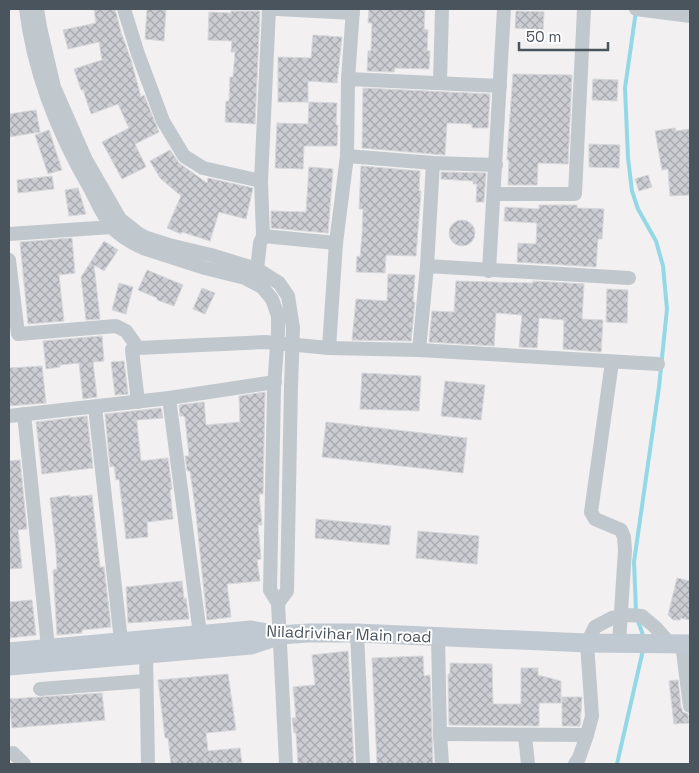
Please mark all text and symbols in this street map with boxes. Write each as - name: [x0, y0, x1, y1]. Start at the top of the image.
- scale bar: [519, 20, 608, 52]
- text: 50 m: [526, 27, 561, 46]
- street label: Niladrivihar Main road: [266, 621, 432, 647]

